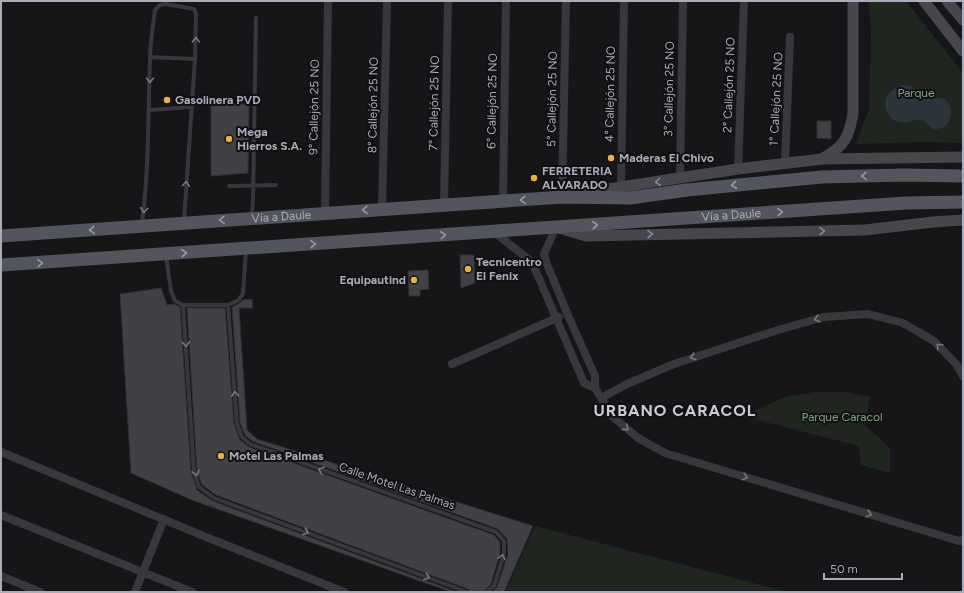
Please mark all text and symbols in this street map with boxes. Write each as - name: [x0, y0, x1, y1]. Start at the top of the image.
- one-way arrow: [191, 37, 200, 43]
- street label: 2° Callejón 25 NO: [720, 37, 738, 133]
- street label: 3° Callejón 25 NO: [661, 41, 677, 137]
- street label: 4° Callejón 25 NO: [602, 46, 618, 142]
- street label: 5° Callejón 25 NO: [544, 51, 560, 147]
- street label: 1° Callejón 25 NO: [767, 52, 785, 146]
- street label: 6° Callejón 25 NO: [484, 53, 500, 149]
- street label: 7° Callejón 25 NO: [426, 55, 442, 151]
- street label: 8° Callejón 25 NO: [365, 57, 381, 153]
- street label: 9° Callejón 25 NO: [306, 59, 322, 155]
- one-way arrow: [146, 77, 154, 83]
- park label: Parque: [897, 86, 935, 100]
- place label: Gasolinera PVD: [175, 93, 261, 107]
- marker: Gasolinera PVD: [162, 95, 172, 105]
- place label: Mega Hierros S.A.: [237, 125, 302, 153]
- marker: Mega Hierros S.A.: [224, 134, 234, 144]
- place label: Maderas El Chivo: [619, 151, 714, 165]
- marker: Maderas El Chivo: [606, 153, 616, 163]
- place label: FERRETERIA ALVARADO: [542, 164, 613, 192]
- one-way arrow: [861, 172, 867, 180]
- marker: FERRETERIA ALVARADO: [529, 173, 539, 183]
- one-way arrow: [655, 177, 661, 186]
- one-way arrow: [731, 180, 737, 189]
- one-way arrow: [182, 181, 191, 187]
- one-way arrow: [520, 195, 526, 204]
- one-way arrow: [362, 206, 368, 215]
- street label: Vía a Daule: [701, 206, 762, 224]
- one-way arrow: [140, 207, 149, 213]
- street label: Vía a Daule: [251, 207, 312, 226]
- one-way arrow: [777, 208, 783, 216]
- one-way arrow: [219, 216, 225, 225]
- one-way arrow: [592, 220, 598, 229]
- one-way arrow: [89, 225, 95, 234]
- one-way arrow: [819, 226, 825, 235]
- one-way arrow: [647, 230, 653, 239]
- one-way arrow: [440, 231, 446, 240]
- one-way arrow: [310, 239, 316, 248]
- one-way arrow: [181, 248, 187, 257]
- place label: Tecnicentro El Fenix: [476, 255, 542, 283]
- one-way arrow: [37, 258, 43, 267]
- marker: Tecnicentro El Fenix: [463, 264, 473, 274]
- place label: Equipautind: [340, 273, 406, 287]
- marker: Equipautind: [409, 275, 419, 285]
- one-way arrow: [814, 314, 821, 323]
- one-way arrow: [181, 341, 190, 347]
- one-way arrow: [936, 343, 944, 351]
- one-way arrow: [690, 352, 697, 361]
- one-way arrow: [230, 391, 239, 397]
- district label: URBANO CARACOL: [594, 401, 756, 420]
- park label: Parque Caracol: [801, 410, 883, 424]
- one-way arrow: [621, 423, 629, 430]
- place label: Motel Las Palmas: [229, 449, 324, 463]
- marker: Motel Las Palmas: [216, 451, 226, 461]
- street label: Calle Motel Las Palmas: [337, 460, 457, 513]
- one-way arrow: [318, 466, 325, 474]
- one-way arrow: [191, 470, 199, 477]
- one-way arrow: [741, 472, 748, 481]
- one-way arrow: [866, 509, 873, 518]
- one-way arrow: [302, 527, 309, 536]
- one-way arrow: [498, 554, 506, 560]
- scale bar: [824, 555, 902, 581]
- text: 50 m: [830, 562, 858, 576]
- one-way arrow: [424, 573, 431, 581]

